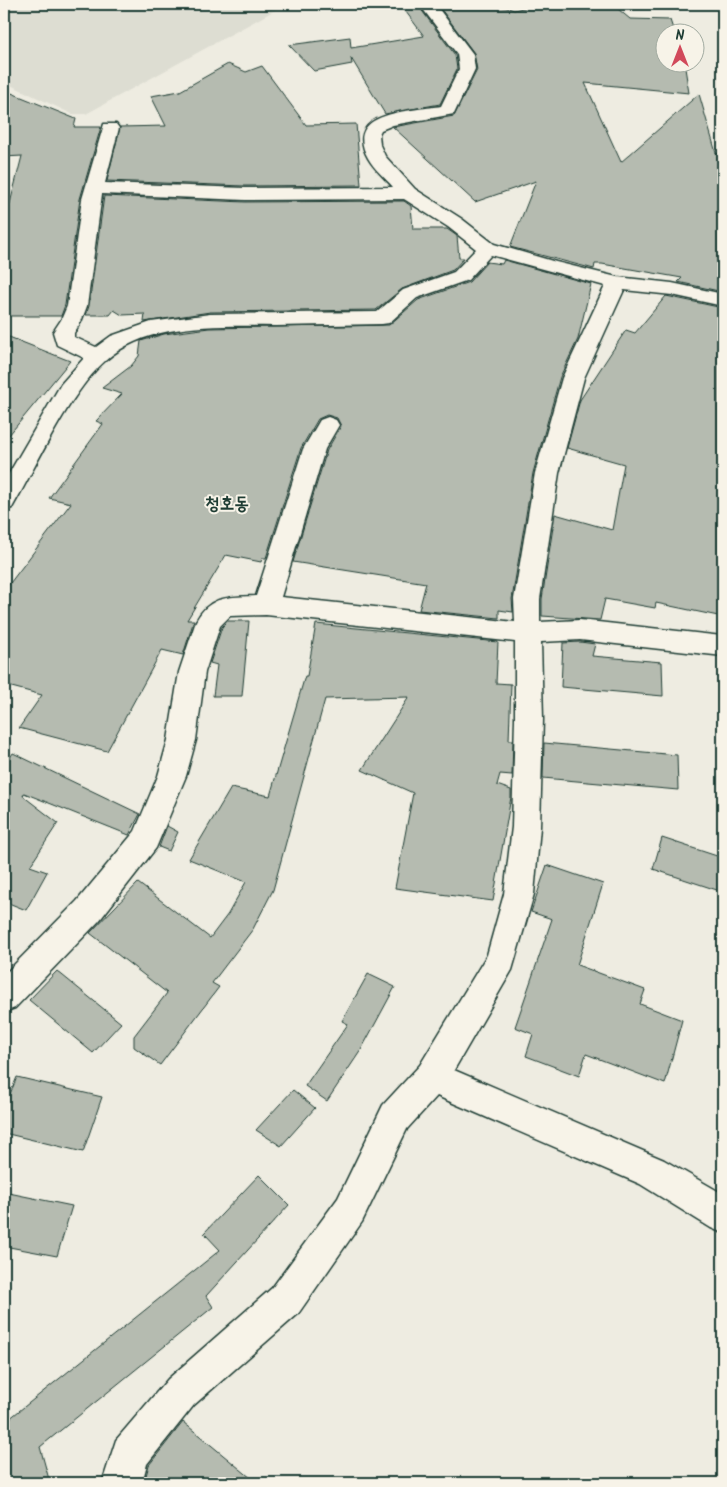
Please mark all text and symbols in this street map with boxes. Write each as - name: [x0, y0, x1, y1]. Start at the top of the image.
- north arrow: [654, 22, 704, 72]
- text: N: [676, 25, 685, 47]
- district label: 청호동: [205, 490, 249, 519]

